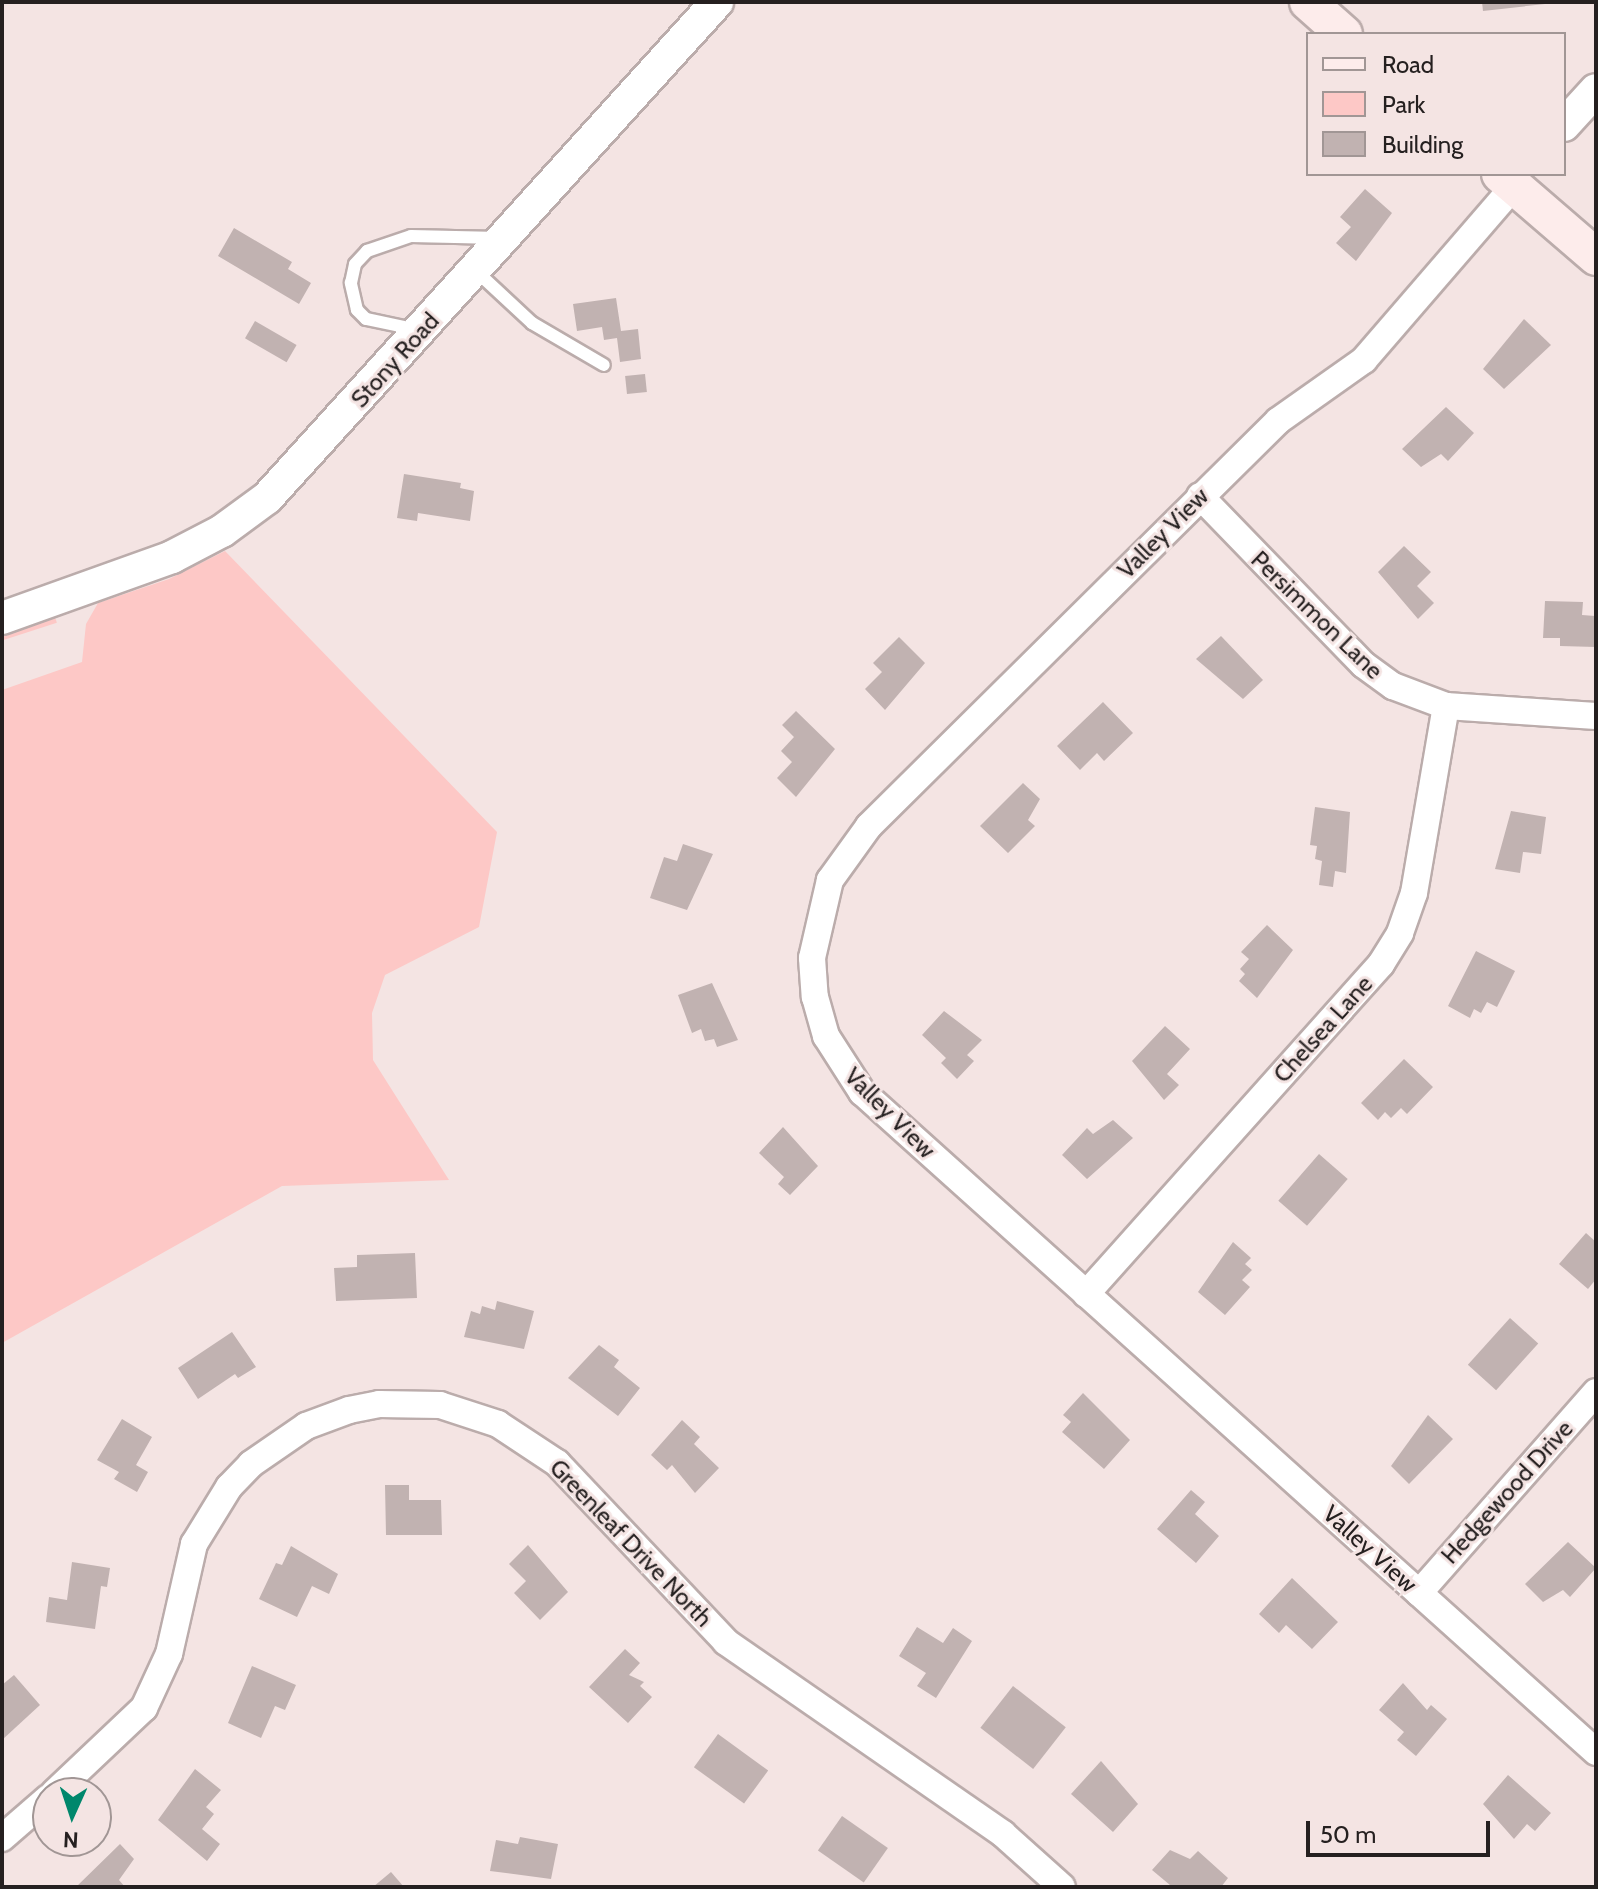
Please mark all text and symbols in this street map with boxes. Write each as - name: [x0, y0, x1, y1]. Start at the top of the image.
- legend: [1306, 32, 1566, 176]
- text: Road: [1382, 50, 1434, 79]
- text: Park: [1382, 90, 1425, 119]
- text: Building: [1382, 130, 1463, 159]
- street label: Stony Road: [345, 307, 445, 413]
- street label: Valley View: [1112, 482, 1214, 584]
- street label: Persimmon Lane: [1245, 545, 1389, 685]
- street label: Chelsea Lane: [1267, 970, 1379, 1088]
- street label: Valley View: [839, 1062, 941, 1164]
- street label: Hedgewood Drive: [1435, 1414, 1579, 1570]
- street label: Greenleaf Drive North: [544, 1453, 718, 1633]
- street label: Valley View: [1317, 1499, 1423, 1599]
- north arrow: [32, 1777, 112, 1857]
- scale bar: [1310, 1805, 1494, 1855]
- text: 50 m: [1320, 1820, 1376, 1849]
- text: N: [62, 1826, 79, 1853]

